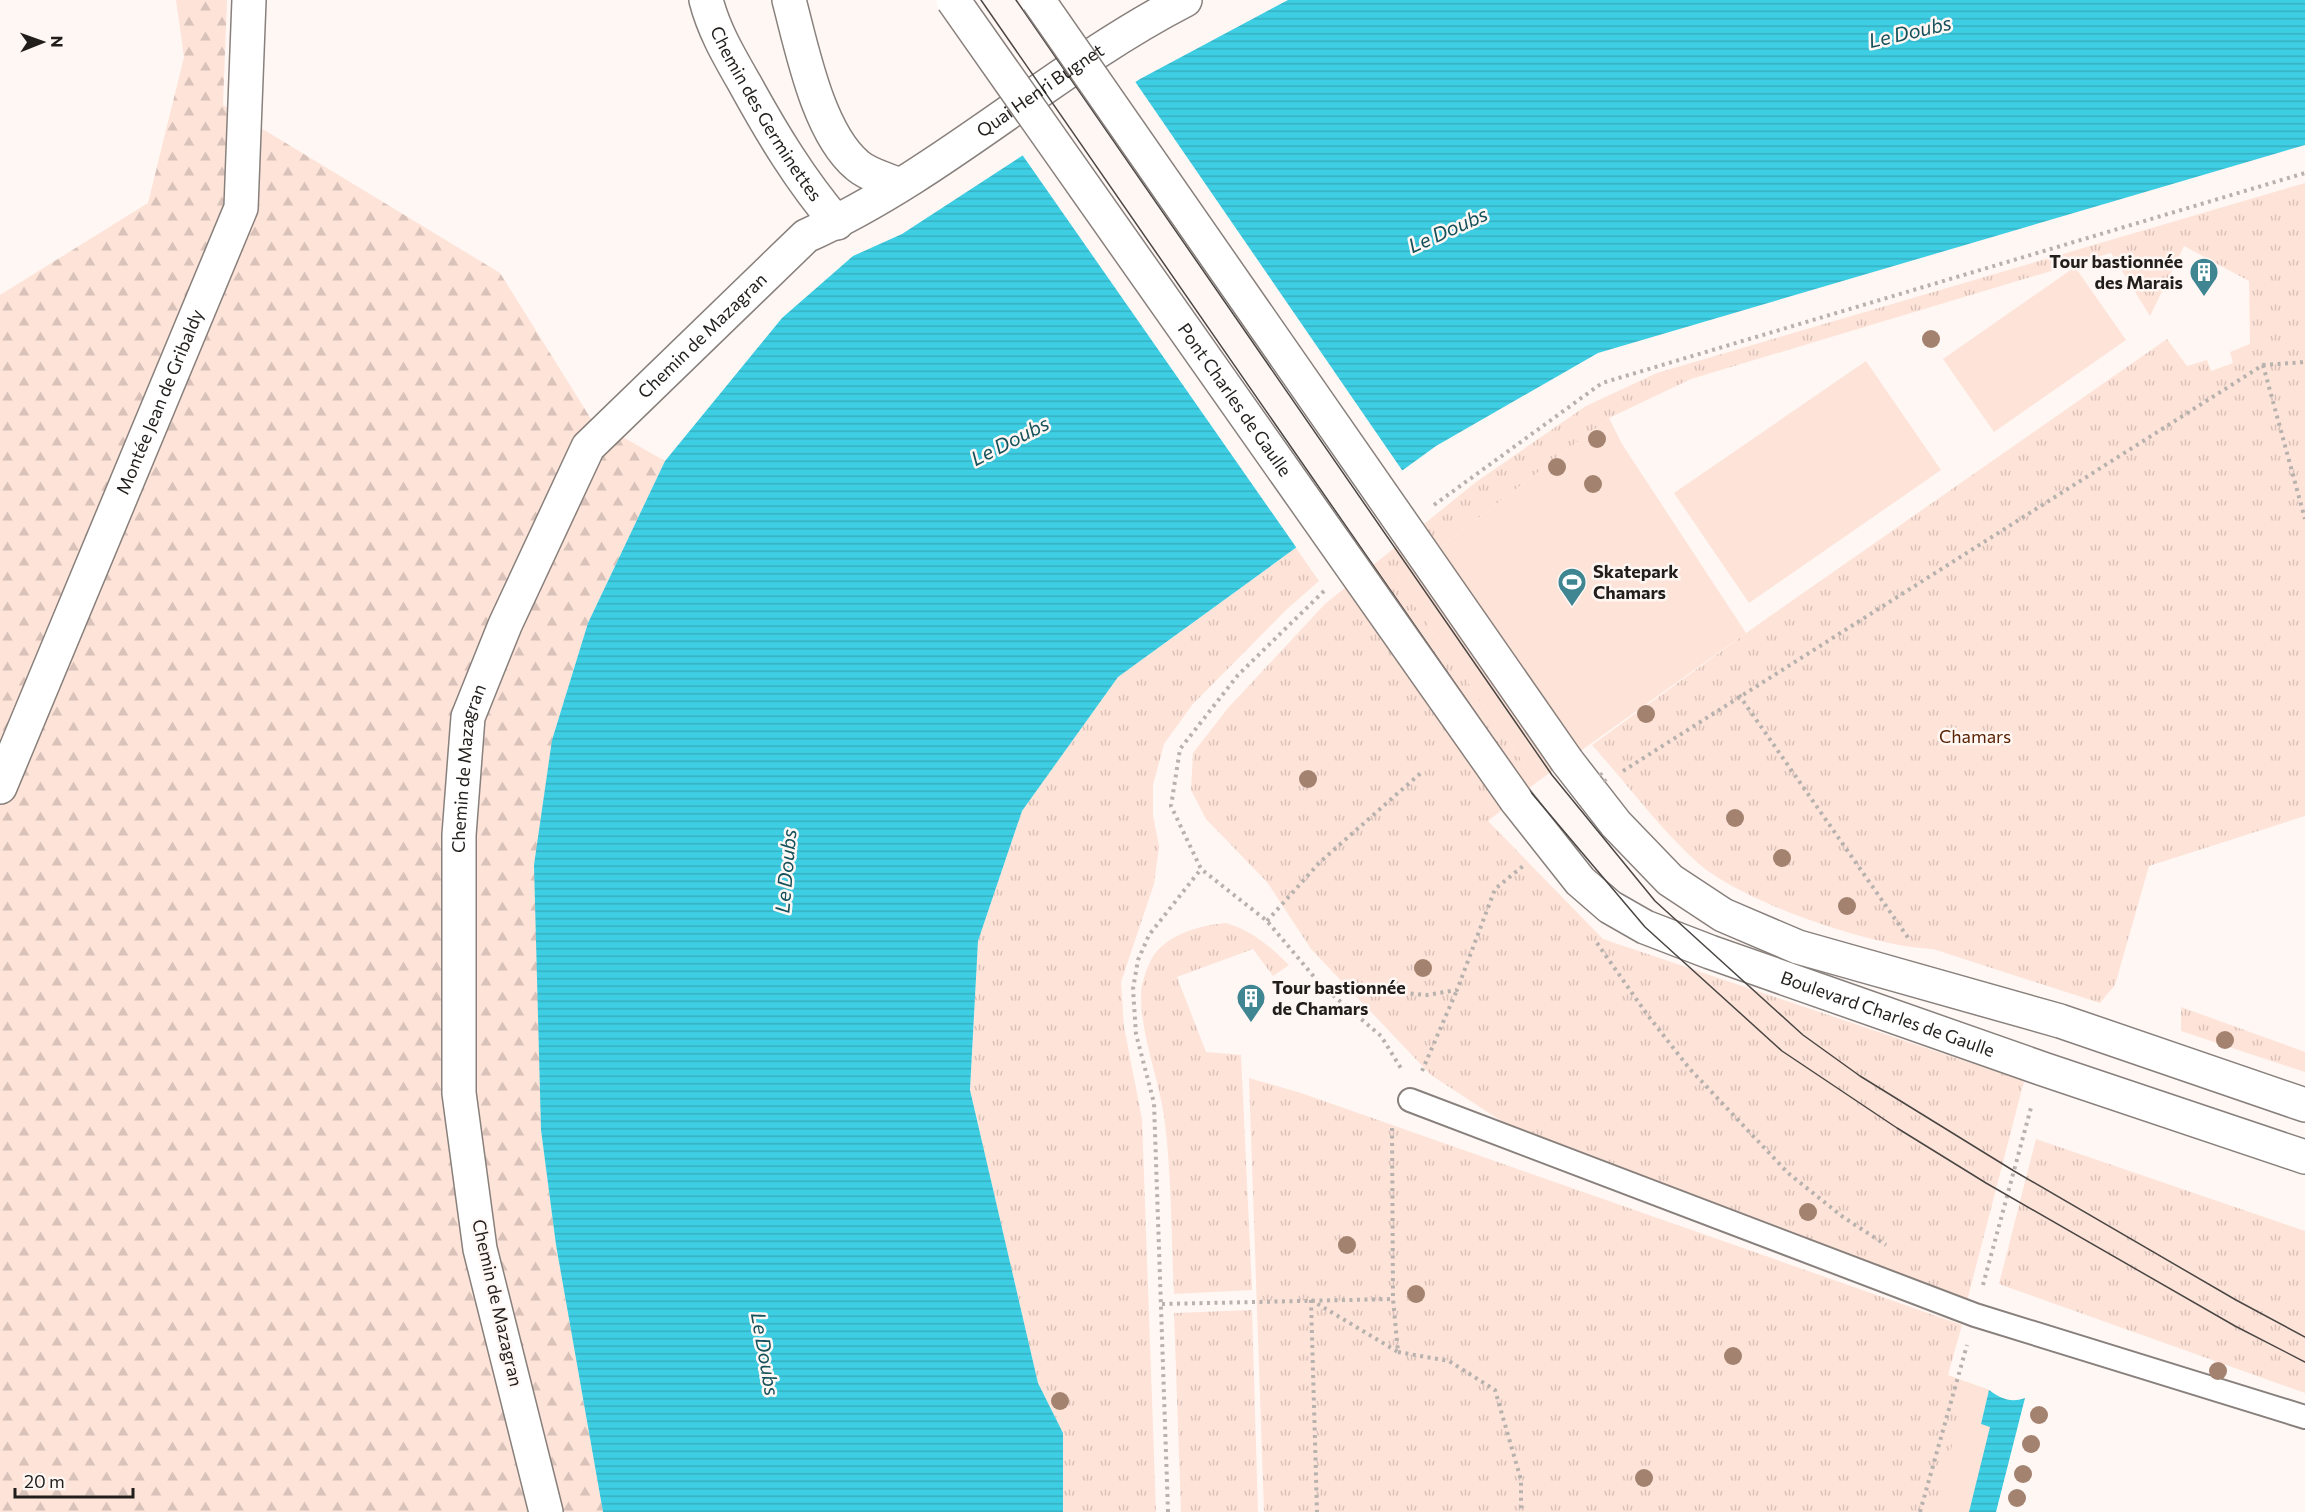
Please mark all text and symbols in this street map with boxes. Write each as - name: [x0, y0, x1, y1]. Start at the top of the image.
- water label: Le Doubs: [1866, 10, 1954, 52]
- north arrow: [12, 12, 72, 72]
- street label: Chemin des Germinettes: [706, 23, 827, 205]
- text: N: [48, 36, 67, 48]
- street label: Quai Henri Bugnet: [972, 39, 1108, 141]
- water label: Le Doubs: [1404, 201, 1491, 257]
- place label: Tour bastionnée des Marais: [2049, 250, 2183, 293]
- building icon: Tour bastionnée des Marais: [2188, 256, 2220, 298]
- street label: Chemin de Mazagran: [633, 268, 771, 403]
- street label: Montée Jean de Gribaldy: [111, 306, 208, 498]
- street label: Pont Charles de Gaulle: [1174, 318, 1297, 480]
- water label: Le Doubs: [966, 410, 1053, 470]
- place label: Skatepark Chamars: [1593, 560, 1679, 603]
- sports icon: Skatepark Chamars: [1556, 566, 1588, 608]
- street label: Chemin de Mazagran: [447, 680, 490, 853]
- park label: Chamars: [1939, 725, 2011, 747]
- water label: Le Doubs: [769, 828, 801, 914]
- street label: Boulevard Charles de Gaulle: [1778, 966, 1998, 1061]
- place label: Tour bastionnée de Chamars: [1272, 976, 1406, 1019]
- building icon: Tour bastionnée de Chamars: [1235, 982, 1267, 1024]
- street label: Chemin de Mazagran: [468, 1217, 528, 1389]
- water label: Le Doubs: [747, 1310, 785, 1397]
- scale bar: [15, 1461, 134, 1499]
- text: 20 m: [24, 1470, 65, 1492]

